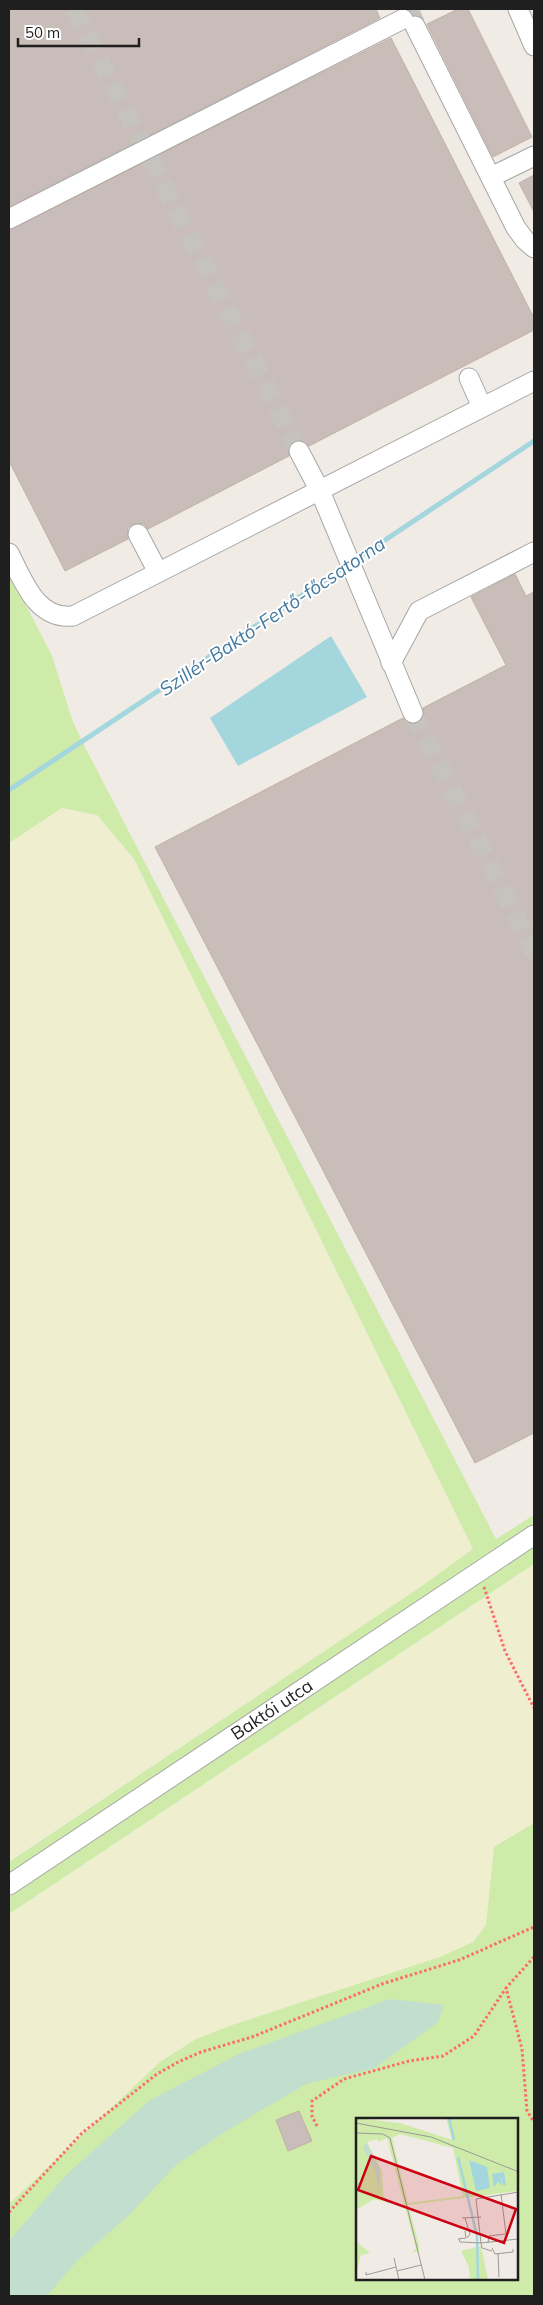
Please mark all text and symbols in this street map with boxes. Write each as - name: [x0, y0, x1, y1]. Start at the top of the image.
- scale bar: [18, 15, 139, 47]
- text: 50 m: [25, 23, 60, 42]
- water label: Szillér-Baktó-Fertő-főcsatorna: [154, 531, 390, 701]
- street label: Baktói utca: [226, 1674, 317, 1745]
- inset map: [356, 2118, 518, 2280]

